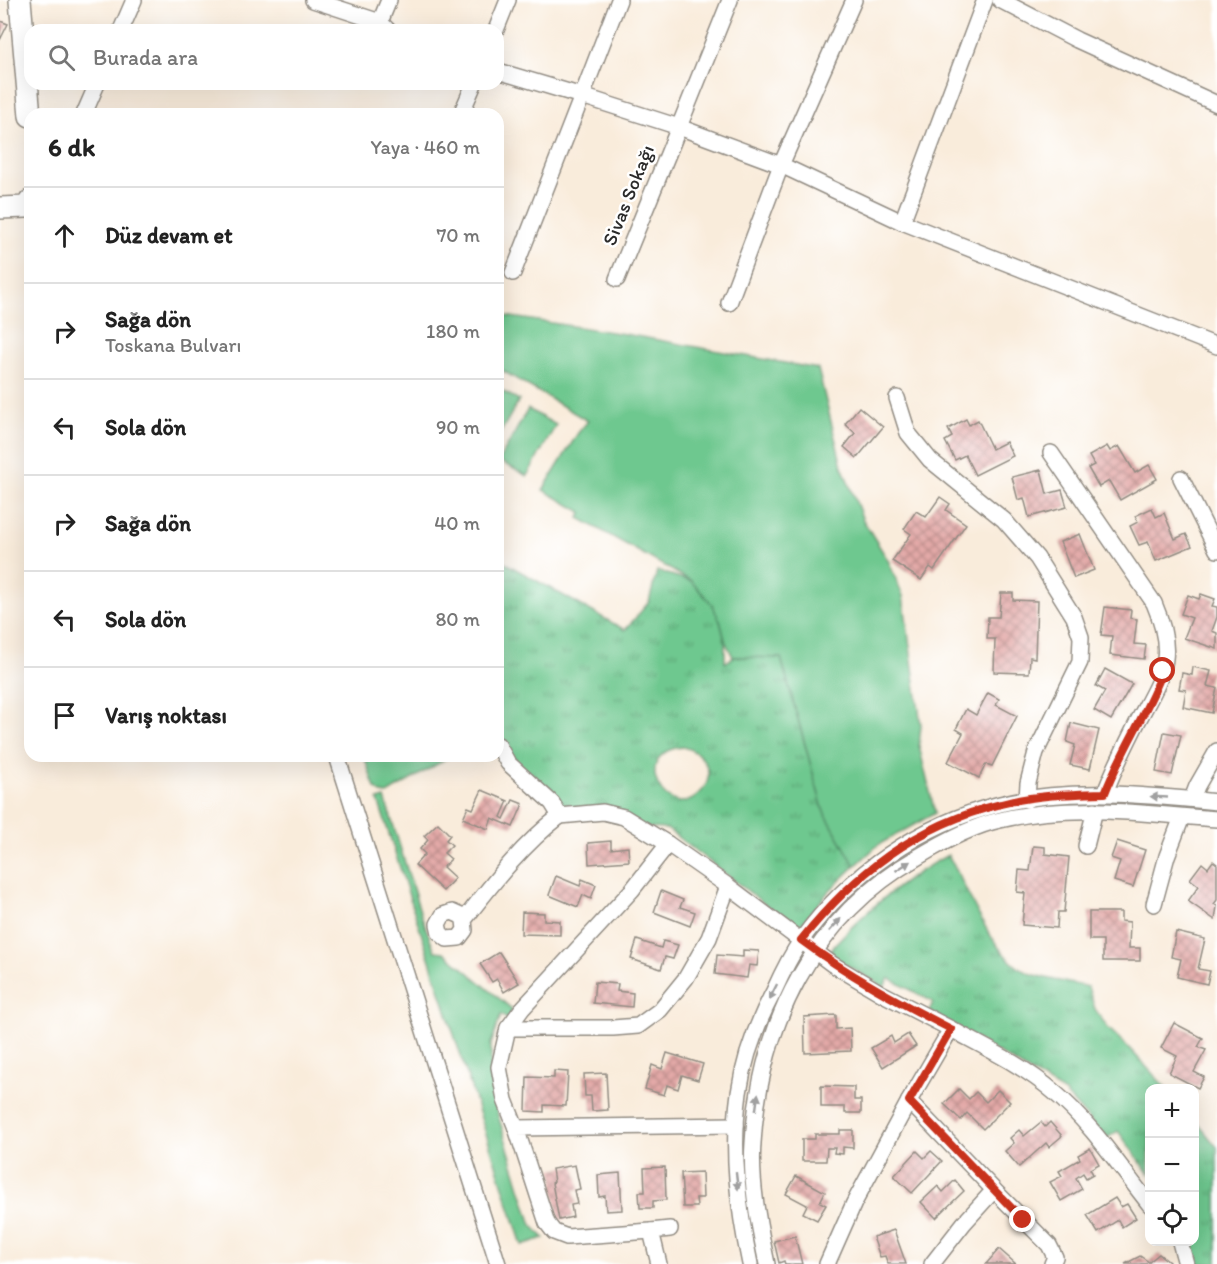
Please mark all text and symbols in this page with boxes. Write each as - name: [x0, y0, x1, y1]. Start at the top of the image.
- search box: [24, 24, 504, 90]
- icon: search: [45, 41, 78, 74]
- text: Burada ara: [93, 44, 198, 71]
- text: 6 dk: [48, 131, 95, 163]
- text: Yaya · 460 m: [370, 135, 480, 159]
- street label: Sivas Sokağı: [597, 141, 659, 249]
- icon: ahead: [48, 219, 81, 252]
- text: Düz devam et: [105, 222, 232, 249]
- text: 70 m: [436, 223, 480, 247]
- text: Sağa dön: [105, 306, 191, 333]
- icon: right: [48, 315, 81, 348]
- text: 180 m: [426, 319, 480, 343]
- text: Toskana Bulvarı: [105, 333, 241, 357]
- icon: left: [48, 411, 81, 444]
- text: Sola dön: [105, 414, 186, 441]
- text: 90 m: [436, 415, 480, 439]
- icon: right: [48, 507, 81, 540]
- text: Sağa dön: [105, 510, 191, 537]
- text: 40 m: [434, 511, 480, 535]
- icon: left: [48, 603, 81, 636]
- text: Sola dön: [105, 606, 186, 633]
- text: 80 m: [435, 607, 480, 631]
- route start: [1149, 657, 1175, 683]
- icon: arrive: [48, 699, 81, 732]
- text: Varış noktası: [105, 702, 227, 729]
- one-way arrow: [1149, 793, 1168, 802]
- one-way arrow: [895, 860, 911, 871]
- one-way arrow: [828, 918, 841, 933]
- one-way arrow: [768, 983, 778, 1000]
- map controls: [1145, 1084, 1199, 1246]
- button: +: [1145, 1084, 1199, 1138]
- one-way arrow: [753, 1092, 762, 1111]
- button: −: [1145, 1138, 1199, 1192]
- one-way arrow: [732, 1171, 741, 1190]
- button: locate: [1145, 1192, 1199, 1246]
- route end: [1009, 1206, 1035, 1232]

